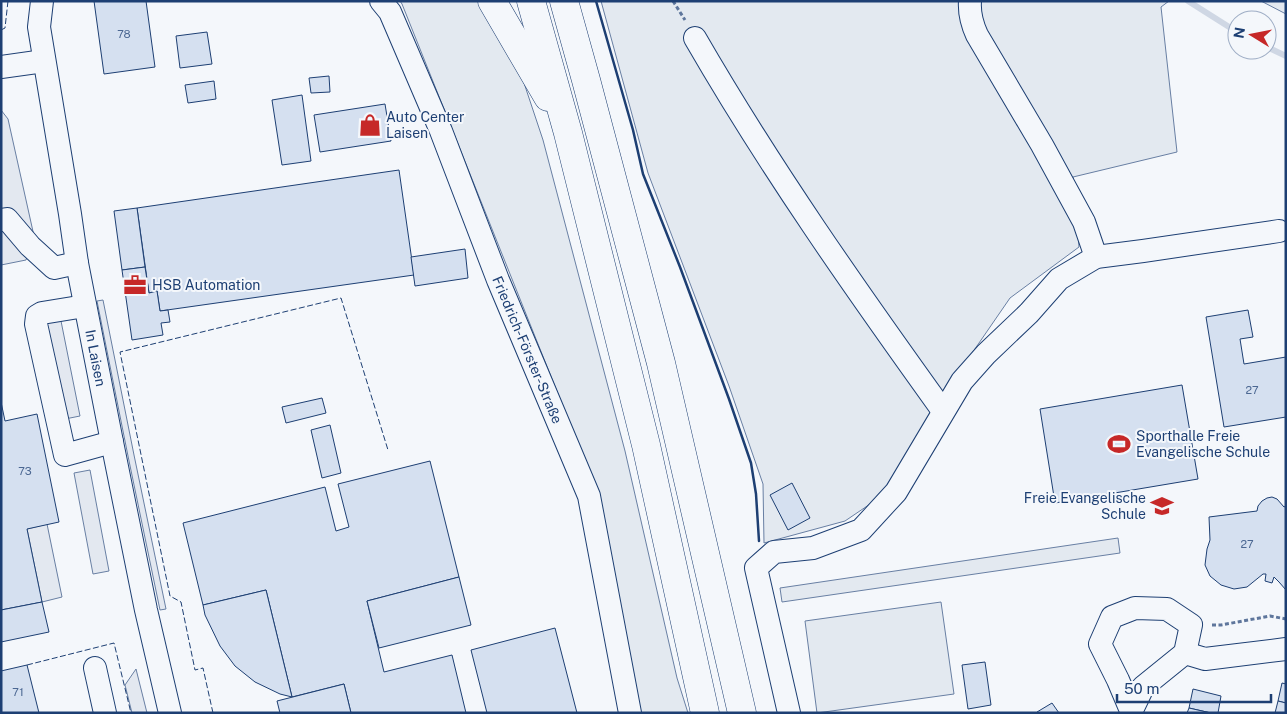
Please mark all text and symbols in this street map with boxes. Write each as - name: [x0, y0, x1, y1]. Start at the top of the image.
- north arrow: [1227, 10, 1277, 60]
- text: N: [1230, 26, 1248, 40]
- house number: 78: [117, 28, 131, 40]
- place label: Auto Center Laisen: [386, 109, 464, 141]
- shop icon: Auto Center Laisen: [357, 112, 383, 138]
- office icon: HSB Automation: [122, 272, 148, 298]
- street label: Friedrich-Förster-Straße: [489, 274, 566, 426]
- place label: HSB Automation: [152, 277, 260, 293]
- street label: In Laisen: [82, 328, 109, 388]
- house number: 27: [1245, 384, 1259, 396]
- place label: Sporthalle Freie Evangelische Schule: [1136, 428, 1270, 460]
- sports icon: Sporthalle Freie Evangelische Schule: [1106, 431, 1132, 457]
- house number: 73: [18, 465, 32, 477]
- place label: Freie Evangelische Schule: [1024, 490, 1146, 522]
- school or university icon: Freie Evangelische Schule: [1149, 493, 1175, 519]
- house number: 27: [1240, 538, 1254, 550]
- scale bar: [1117, 672, 1271, 704]
- text: 50 m: [1124, 680, 1159, 697]
- house number: 71: [12, 686, 24, 698]

